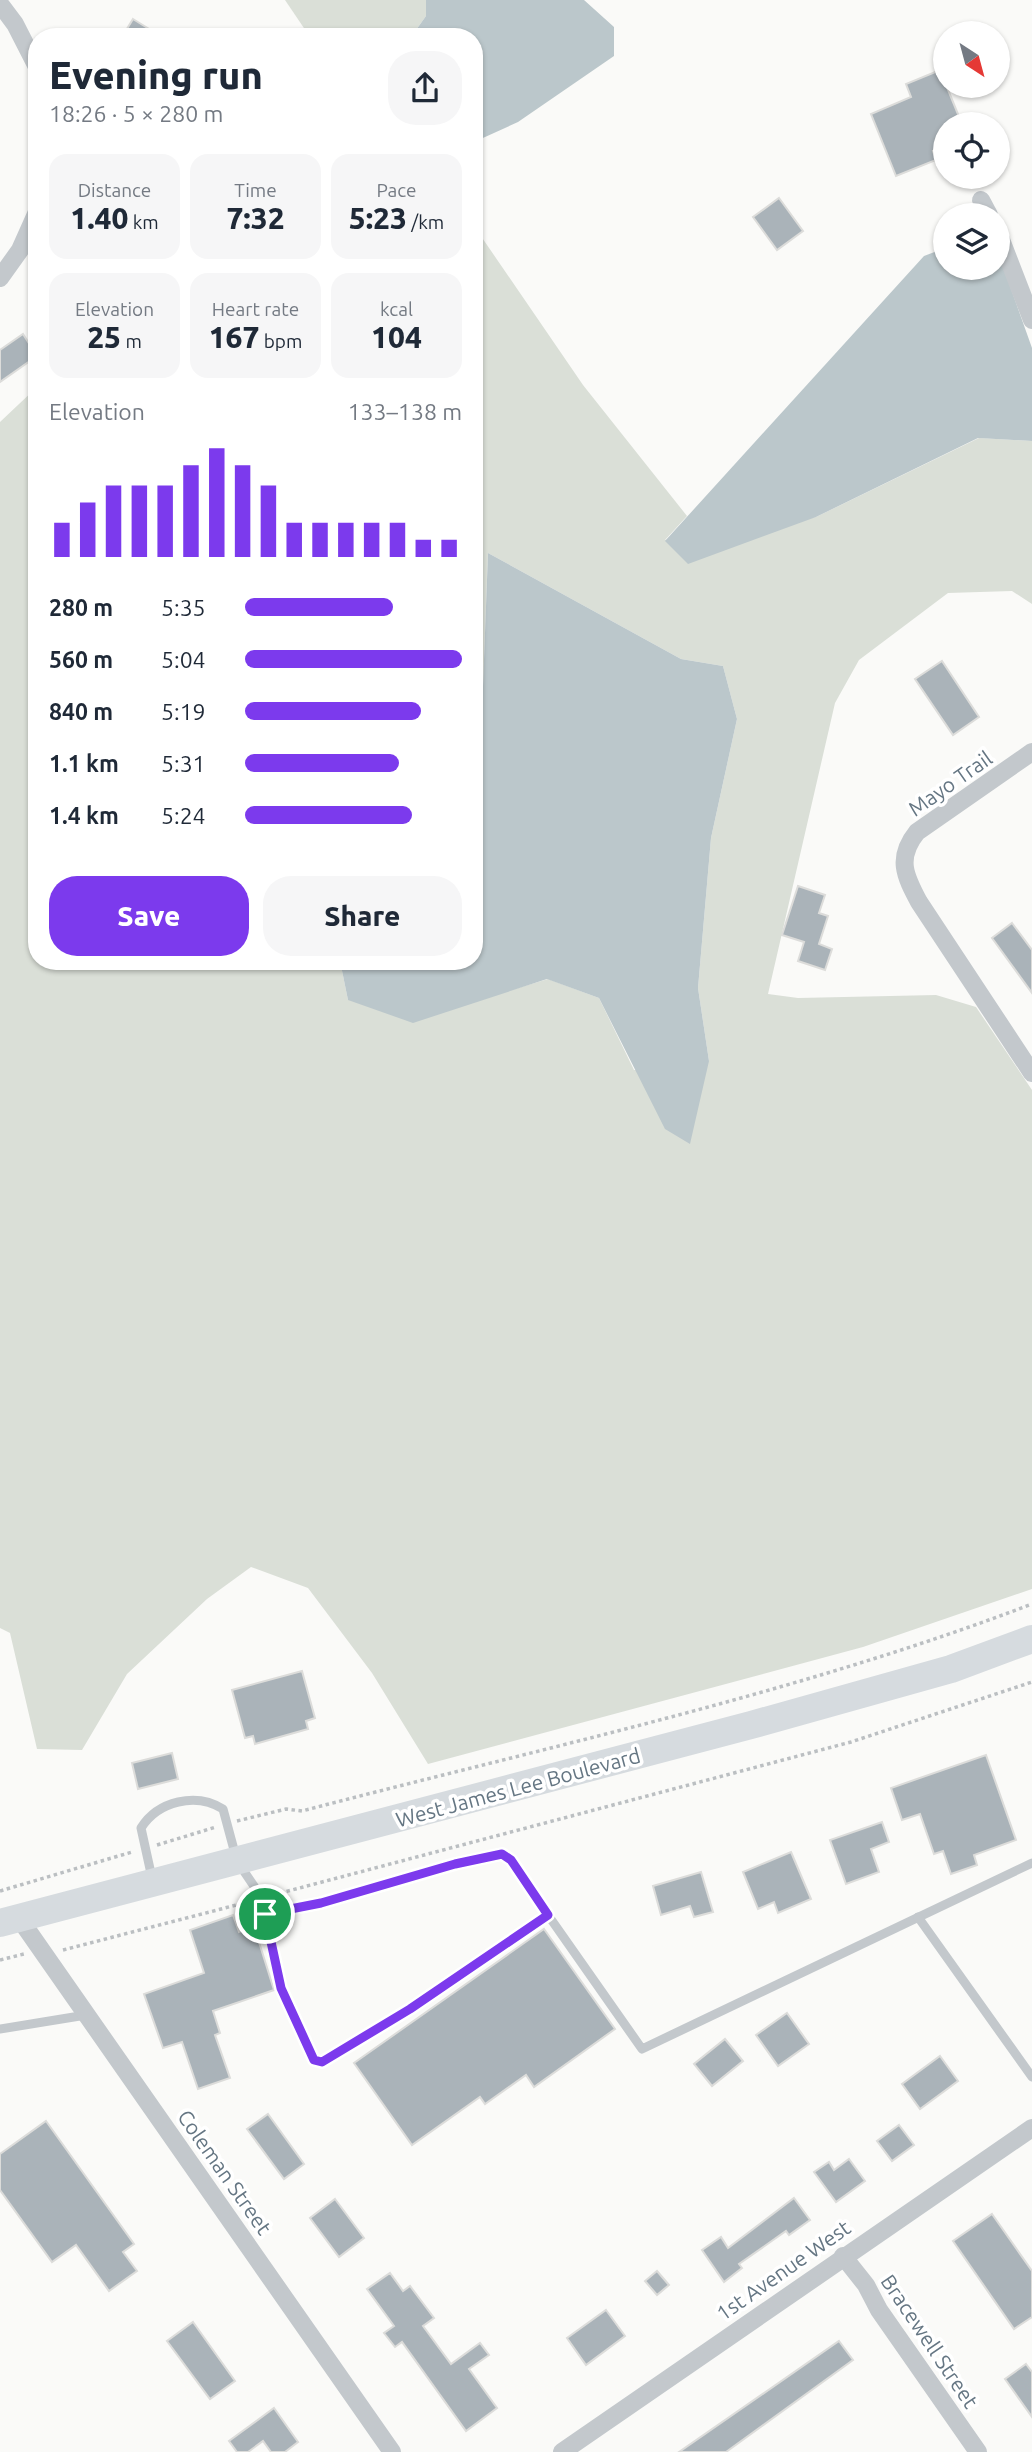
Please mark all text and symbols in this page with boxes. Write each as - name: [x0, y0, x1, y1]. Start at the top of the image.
- north arrow: [933, 21, 1010, 98]
- map controls: [933, 21, 1010, 280]
- button: share: [388, 51, 462, 125]
- text: Evening run: [49, 54, 263, 96]
- text: 18:26 · 5 × 280 m: [49, 101, 223, 126]
- button: locate: [933, 112, 1010, 189]
- text: Distance: [78, 179, 151, 201]
- text: Time: [234, 179, 277, 201]
- text: Pace: [376, 179, 417, 201]
- text: 1.40: [70, 201, 128, 235]
- text: 7:32: [226, 201, 285, 235]
- text: 5:23: [349, 201, 407, 235]
- button: layers: [933, 203, 1010, 280]
- text: km: [128, 211, 159, 233]
- text: /km: [407, 211, 444, 233]
- text: Elevation: [75, 298, 154, 320]
- text: Heart rate: [212, 298, 299, 320]
- text: kcal: [380, 298, 413, 320]
- text: 25: [87, 320, 121, 354]
- text: 167: [209, 320, 259, 354]
- text: 104: [371, 320, 422, 354]
- text: m: [121, 330, 142, 352]
- text: bpm: [259, 330, 302, 352]
- text: Elevation: [49, 399, 145, 424]
- text: 133–138 m: [348, 399, 462, 424]
- text: 280 m: [49, 595, 113, 620]
- text: 5:35: [161, 595, 206, 620]
- text: 560 m: [49, 647, 113, 672]
- text: 5:04: [161, 647, 206, 672]
- text: 840 m: [49, 699, 113, 724]
- text: 5:19: [161, 699, 206, 724]
- street label: Mayo Trail: [904, 745, 996, 821]
- text: 1.1 km: [49, 751, 119, 776]
- text: 5:31: [161, 751, 206, 776]
- text: 1.4 km: [49, 803, 119, 828]
- text: 5:24: [161, 803, 206, 828]
- button: Save: [49, 876, 249, 956]
- button: Share: [263, 876, 462, 956]
- street label: West James Lee Boulevard: [393, 1743, 643, 1831]
- pin: [235, 1884, 295, 1944]
- icon: arrive: [246, 1895, 284, 1933]
- street label: Coleman Street: [173, 2105, 277, 2239]
- street label: 1st Avenue West: [712, 2215, 854, 2325]
- street label: Bracewell Street: [877, 2270, 983, 2412]

